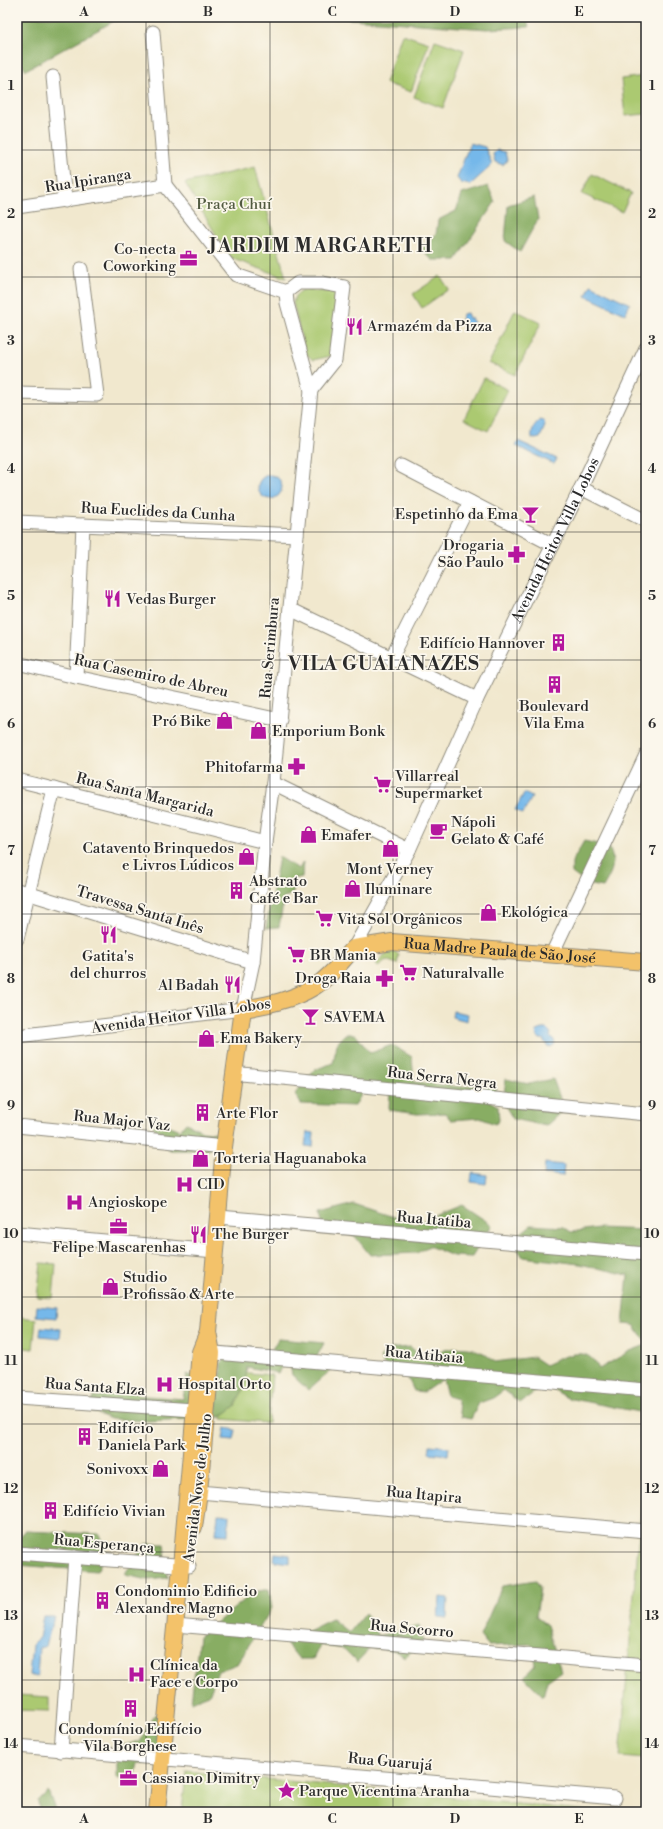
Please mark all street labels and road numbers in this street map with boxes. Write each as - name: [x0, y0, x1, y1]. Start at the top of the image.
- street label: Rua Ipiranga: [43, 165, 133, 197]
- street label: Avenida Heitor Villa Lobos: [506, 455, 603, 627]
- street label: Rua Euclides da Cunha: [80, 498, 236, 526]
- street label: Rua Serimbura: [256, 596, 284, 700]
- street label: Rua Casemiro de Abreu: [72, 650, 231, 702]
- street label: Rua Santa Margarida: [74, 769, 216, 821]
- street label: Travessa Santa Inês: [74, 882, 206, 938]
- street label: Rua Madre Paula de São José: [403, 933, 597, 968]
- street label: Avenida Heitor Villa Lobos: [89, 994, 272, 1038]
- street label: Rua Serra Negra: [386, 1063, 498, 1093]
- street label: Rua Major Vaz: [73, 1106, 171, 1136]
- street label: Rua Itatiba: [396, 1207, 473, 1233]
- street label: Rua Atibaia: [384, 1342, 464, 1368]
- street label: Rua Santa Elza: [44, 1374, 146, 1400]
- street label: Avenida Nove de Julho: [179, 1412, 217, 1565]
- street label: Rua Itapira: [385, 1482, 463, 1508]
- street label: Rua Esperança: [53, 1530, 155, 1558]
- street label: Rua Socorro: [369, 1616, 455, 1642]
- street label: Rua Guarujá: [347, 1749, 433, 1775]

